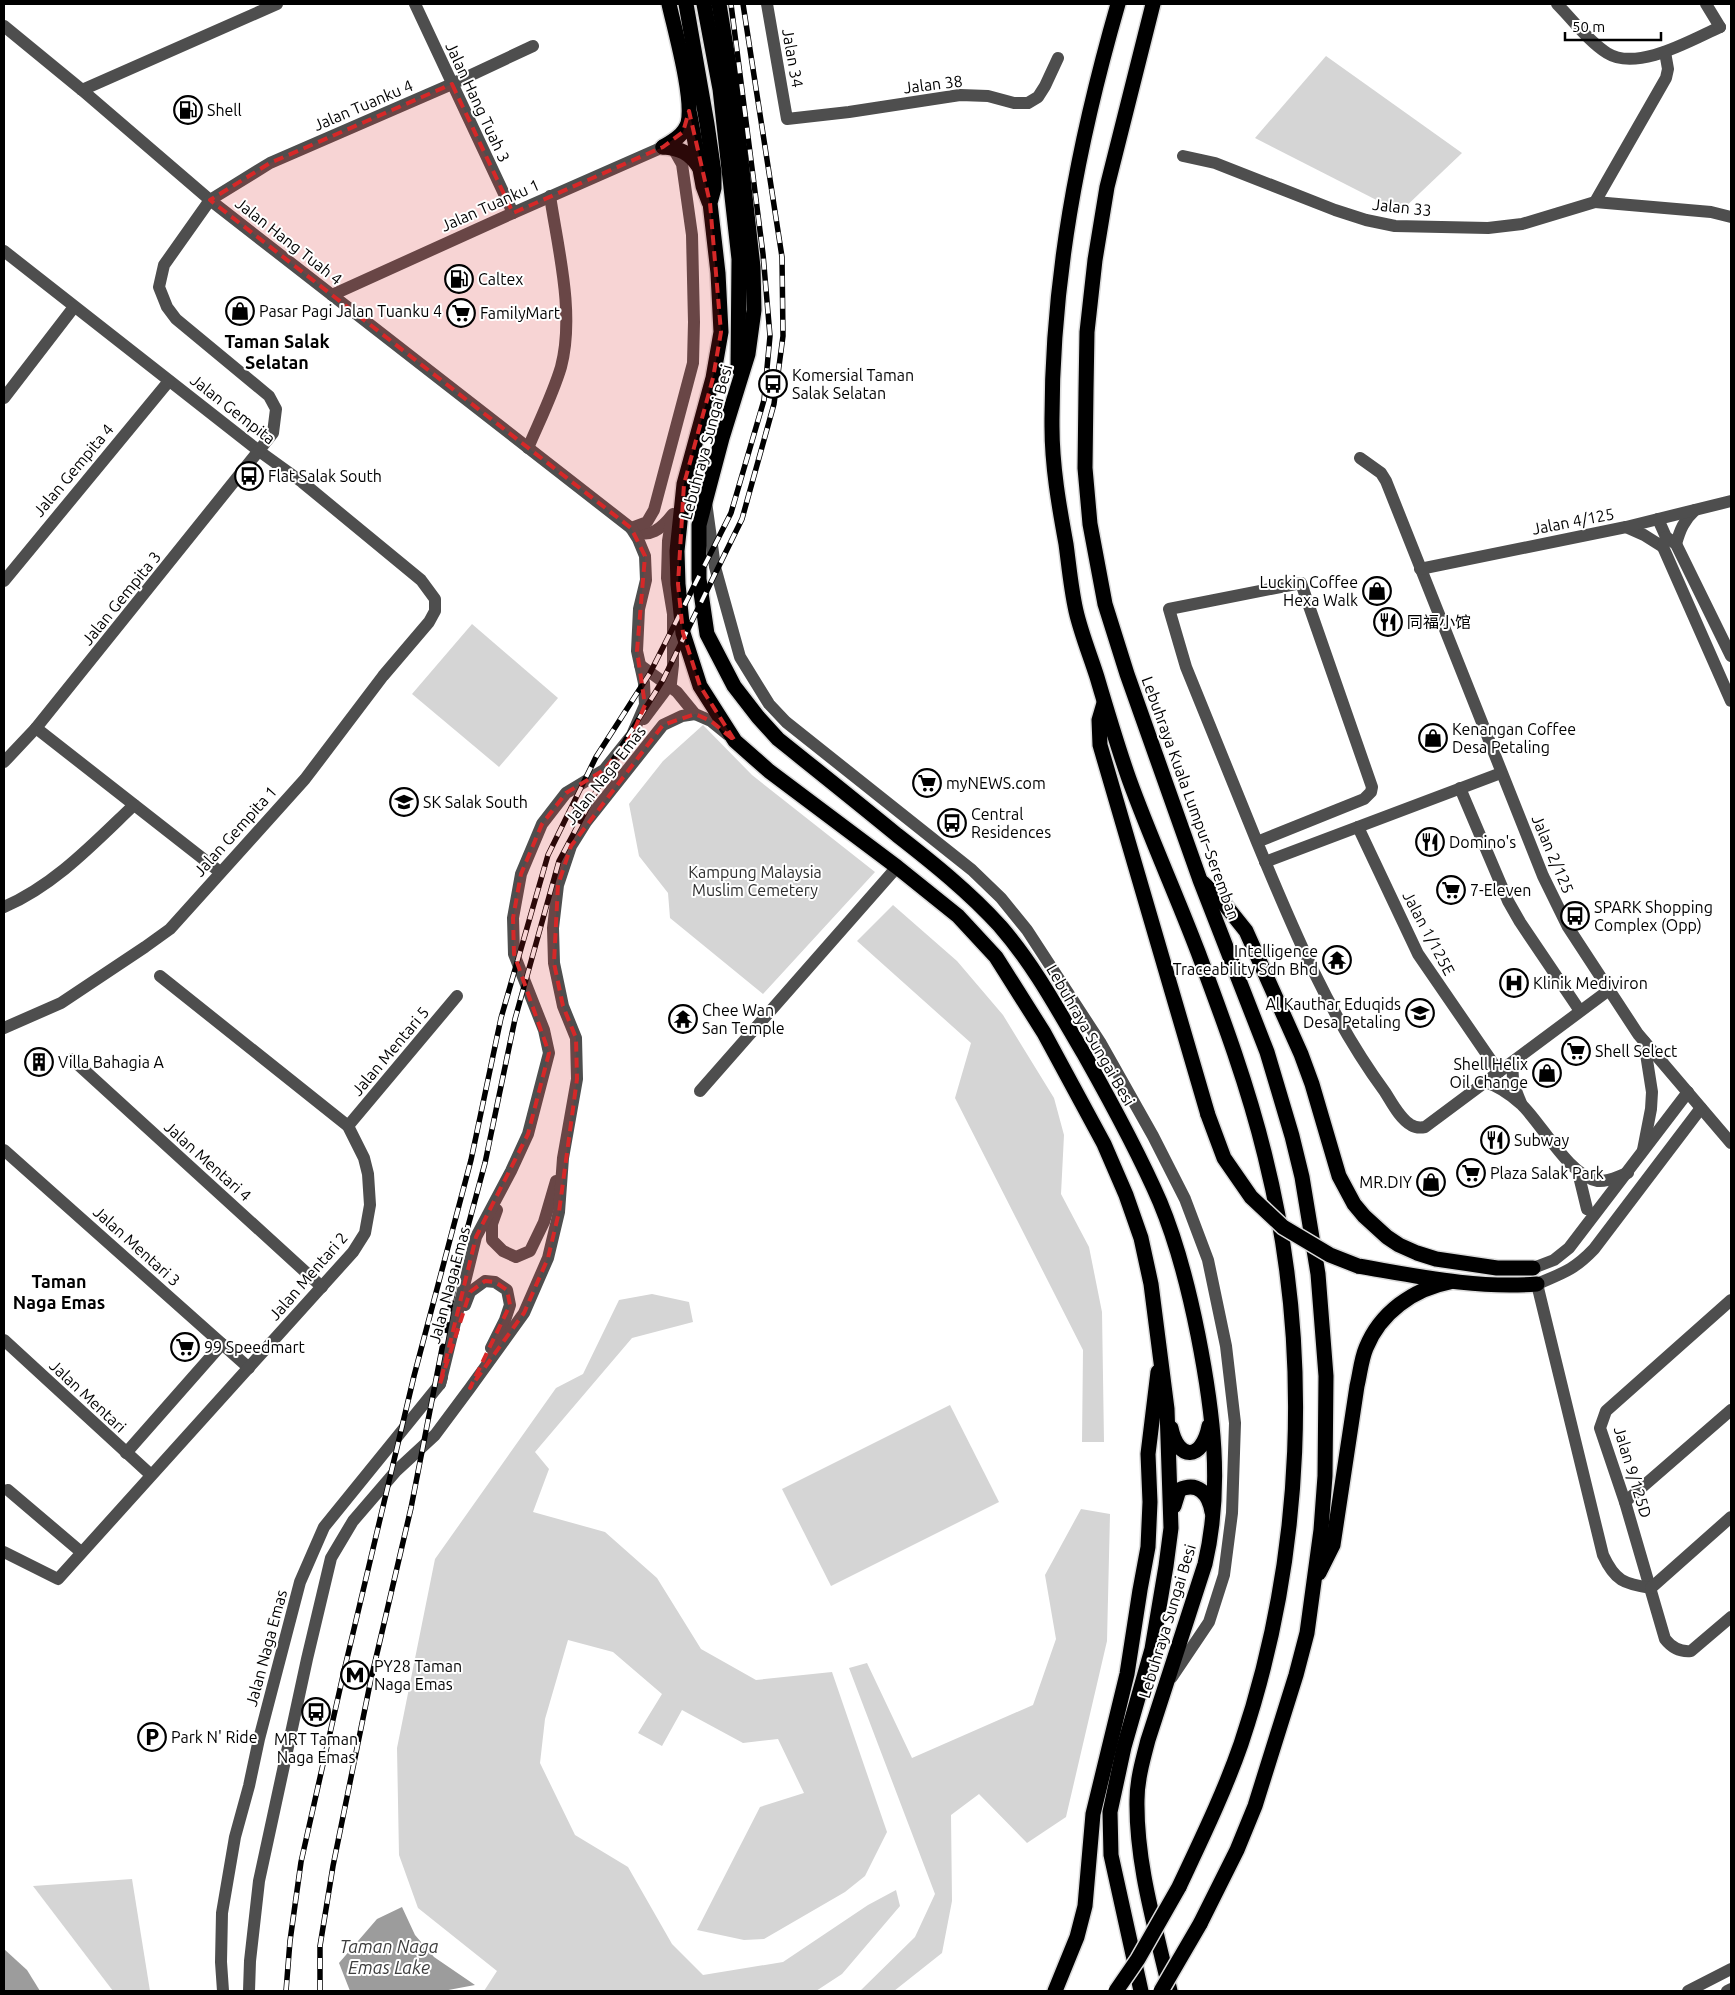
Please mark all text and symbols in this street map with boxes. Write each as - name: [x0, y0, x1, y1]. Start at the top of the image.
- scale bar: [1565, 10, 1661, 42]
- text: 50 m: [1572, 18, 1605, 35]
- street label: Jalan 34: [779, 27, 807, 89]
- street label: Jalan Hang Tuah 3: [442, 39, 514, 165]
- street label: Jalan 38: [902, 71, 964, 97]
- street label: Jalan Tuanku 4: [311, 76, 415, 134]
- fuel station icon: Shell: [173, 95, 203, 125]
- place label: Shell: [207, 101, 242, 119]
- street label: Jalan Tuanku 1: [438, 175, 542, 235]
- street label: Jalan Hang Tuah 4: [232, 194, 346, 288]
- street label: Jalan 33: [1372, 195, 1432, 219]
- fuel station icon: Caltex: [444, 264, 474, 294]
- place label: Caltex: [478, 270, 523, 288]
- shop icon: Pasar Pagi Jalan Tuanku 4: [225, 296, 255, 326]
- supermarket icon: FamilyMart: [446, 298, 476, 328]
- place label: Pasar Pagi Jalan Tuanku 4: [259, 302, 442, 320]
- place label: FamilyMart: [480, 304, 561, 322]
- district label: Taman Salak Selatan: [224, 331, 330, 372]
- street label: Lebuhraya Sungai Besi: [677, 362, 735, 522]
- place label: Komersial Taman Salak Selatan: [792, 366, 914, 402]
- bus stop icon: Komersial Taman Salak Selatan: [758, 369, 788, 399]
- street label: Jalan Gempita: [187, 370, 279, 448]
- street label: Jalan Gempita 4: [29, 420, 117, 520]
- bus stop icon: Flat Salak South: [234, 461, 264, 491]
- place label: Flat Salak South: [268, 467, 382, 485]
- street label: Jalan 4/125: [1530, 504, 1616, 538]
- street label: Jalan Gempita 3: [78, 548, 164, 648]
- place label: Luckin Coffee Hexa Walk: [1260, 573, 1358, 609]
- shop icon: Luckin Coffee Hexa Walk: [1362, 576, 1392, 606]
- restaurant icon: 同福小馆: [1373, 607, 1403, 637]
- place label: 同福小馆: [1407, 613, 1471, 631]
- street label: Lebuhraya Kuala Lumpur–Seremban: [1139, 674, 1243, 922]
- place label: Kenangan Coffee Desa Petaling: [1452, 720, 1576, 756]
- street label: Jalan Naga Emas: [561, 722, 649, 828]
- shop icon: Kenangan Coffee Desa Petaling: [1418, 723, 1448, 753]
- supermarket icon: myNEWS.com: [912, 768, 942, 798]
- place label: myNEWS.com: [946, 774, 1046, 792]
- street label: Jalan Gempita 1: [190, 782, 280, 880]
- school or university icon: SK Salak South: [389, 787, 419, 817]
- place label: SK Salak South: [423, 793, 528, 811]
- place label: Central Residences: [971, 805, 1051, 841]
- bus stop icon: Central Residences: [937, 808, 967, 838]
- street label: Jalan 2/125: [1528, 812, 1578, 896]
- restaurant icon: Domino's: [1415, 827, 1445, 857]
- place label: Domino's: [1449, 833, 1516, 851]
- park label: Kampung Malaysia Muslim Cemetery: [688, 863, 822, 899]
- supermarket icon: 7-Eleven: [1436, 875, 1466, 905]
- place label: 7-Eleven: [1470, 881, 1531, 899]
- street label: Jalan 1/125E: [1399, 888, 1459, 978]
- place label: SPARK Shopping Complex (Opp): [1594, 898, 1713, 935]
- bus stop icon: SPARK Shopping Complex (Opp): [1560, 901, 1590, 931]
- place label: Intelligence Traceability Sdn Bhd: [1173, 942, 1318, 978]
- temple icon: Intelligence Traceability Sdn Bhd: [1322, 945, 1352, 975]
- street label: Lebuhraya Sungai Besi: [1043, 961, 1139, 1109]
- hospital icon: Klinik Mediviron: [1499, 968, 1529, 998]
- place label: Klinik Mediviron: [1533, 974, 1648, 992]
- place label: Al Kauthar Eduqids Desa Petaling: [1265, 995, 1401, 1031]
- school or university icon: Al Kauthar Eduqids Desa Petaling: [1405, 998, 1435, 1028]
- place label: Chee Wan San Temple: [702, 1001, 785, 1037]
- street label: Jalan Mentari 5: [348, 1003, 432, 1099]
- temple icon: Chee Wan San Temple: [668, 1004, 698, 1034]
- supermarket icon: Shell Select: [1561, 1036, 1591, 1066]
- place label: Shell Select: [1595, 1042, 1678, 1060]
- building icon: Villa Bahagia A: [24, 1047, 54, 1077]
- place label: Villa Bahagia A: [58, 1053, 165, 1071]
- place label: Shell Helix Oil Change: [1450, 1055, 1528, 1091]
- shop icon: Shell Helix Oil Change: [1532, 1058, 1562, 1088]
- street label: Jalan Mentari 4: [161, 1117, 255, 1205]
- restaurant icon: Subway: [1480, 1125, 1510, 1155]
- place label: Subway: [1514, 1131, 1569, 1149]
- supermarket icon: Plaza Salak Park: [1456, 1158, 1486, 1188]
- place label: Plaza Salak Park: [1490, 1164, 1604, 1182]
- shop icon: MR.DIY: [1416, 1167, 1446, 1197]
- place label: MR.DIY: [1359, 1173, 1413, 1191]
- street label: Jalan Mentari 3: [90, 1202, 184, 1290]
- street label: Jalan Naga Emas: [425, 1225, 473, 1345]
- street label: Jalan Mentari 2: [265, 1228, 351, 1324]
- district label: Taman Naga Emas: [13, 1271, 105, 1312]
- supermarket icon: 99 Speedmart: [170, 1332, 200, 1362]
- place label: 99 Speedmart: [204, 1338, 306, 1356]
- street label: Jalan Mentari: [46, 1356, 130, 1436]
- street label: Jalan 9/125D: [1611, 1424, 1655, 1520]
- street label: Lebuhraya Sungai Besi: [1135, 1542, 1199, 1700]
- street label: Jalan Naga Emas: [242, 1588, 290, 1708]
- place label: PY28 Taman Naga Emas: [374, 1657, 462, 1693]
- metro station icon: PY28 Taman Naga Emas: [340, 1660, 370, 1690]
- bus stop icon: MRT Taman Naga Emas: [301, 1697, 331, 1727]
- parking icon: Park N' Ride: [137, 1722, 167, 1752]
- place label: Park N' Ride: [171, 1728, 257, 1746]
- place label: MRT Taman Naga Emas: [274, 1730, 358, 1766]
- water label: Taman Naga Emas Lake: [340, 1936, 439, 1977]

